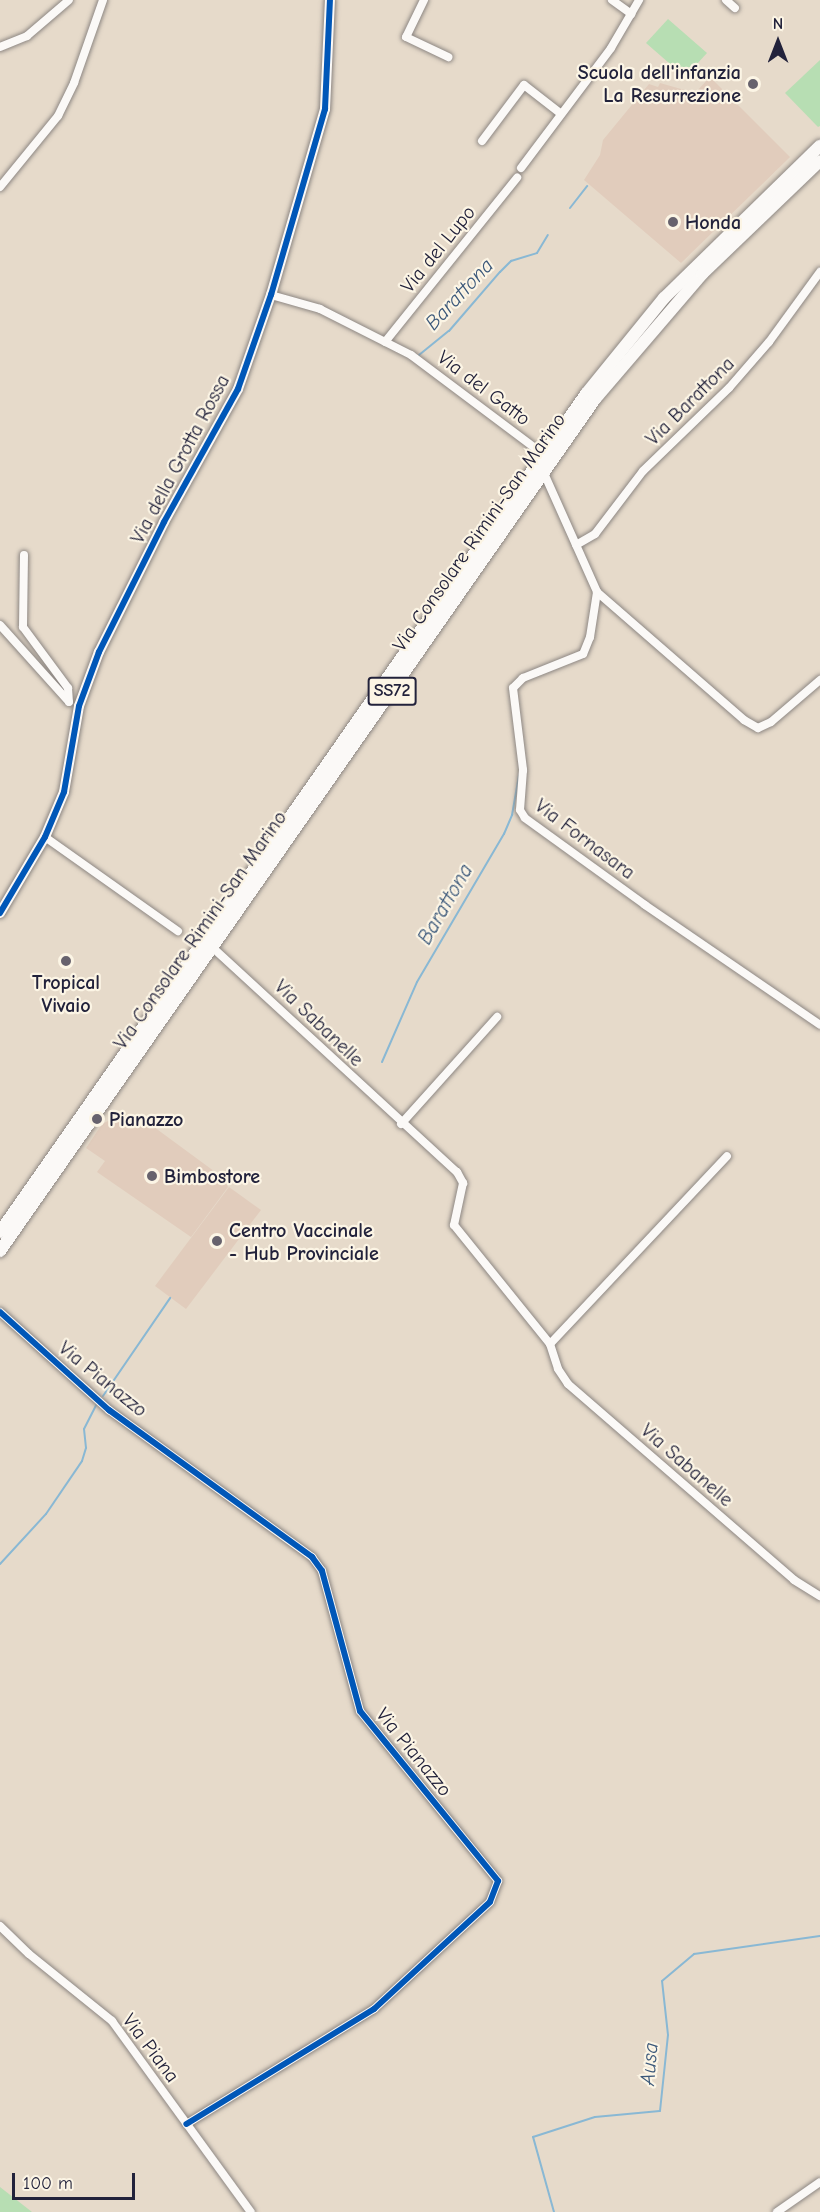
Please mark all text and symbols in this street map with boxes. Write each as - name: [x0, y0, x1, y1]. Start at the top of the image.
- north arrow: [748, 12, 808, 72]
- text: N: [773, 15, 783, 33]
- place label: Scuola dell'infanzia La Resurrezione: [578, 60, 741, 107]
- marker: Scuola dell'infanzia La Resurrezione: [746, 77, 760, 91]
- street label: Via del Lupo: [396, 201, 480, 297]
- place label: Honda: [685, 210, 741, 234]
- marker: Honda: [666, 215, 680, 229]
- water label: Barattona: [420, 253, 498, 335]
- street label: Via del Gatto: [433, 345, 535, 431]
- street label: Via Barattona: [641, 352, 739, 450]
- street label: Via della Grotta Rossa: [125, 370, 235, 548]
- street label: Via Consolare Rimini-San Marino: [387, 408, 571, 656]
- road number: SS72: [366, 676, 418, 706]
- street label: Via Fornasara: [530, 794, 640, 884]
- street label: Via Consolare Rimini-San Marino: [108, 806, 292, 1054]
- water label: Barattona: [412, 859, 478, 949]
- marker: Tropical Vivaio: [59, 954, 73, 968]
- place label: Tropical Vivaio: [32, 970, 100, 1017]
- street label: Via Sabanelle: [269, 975, 369, 1071]
- place label: Pianazzo: [109, 1107, 183, 1131]
- marker: Pianazzo: [90, 1112, 104, 1126]
- place label: Bimbostore: [164, 1164, 260, 1188]
- marker: Bimbostore: [145, 1169, 159, 1183]
- place label: Centro Vaccinale - Hub Provinciale: [229, 1218, 379, 1265]
- marker: Centro Vaccinale - Hub Provinciale: [210, 1234, 224, 1248]
- street label: Via Pianazzo: [54, 1336, 152, 1422]
- street label: Via Sabanelle: [636, 1418, 738, 1512]
- street label: Via Pianazzo: [371, 1703, 457, 1801]
- street label: Via Piana: [117, 2009, 185, 2087]
- water label: Ausa: [635, 2042, 663, 2086]
- scale bar: [15, 2161, 138, 2199]
- text: 100 m: [23, 2173, 73, 2194]

